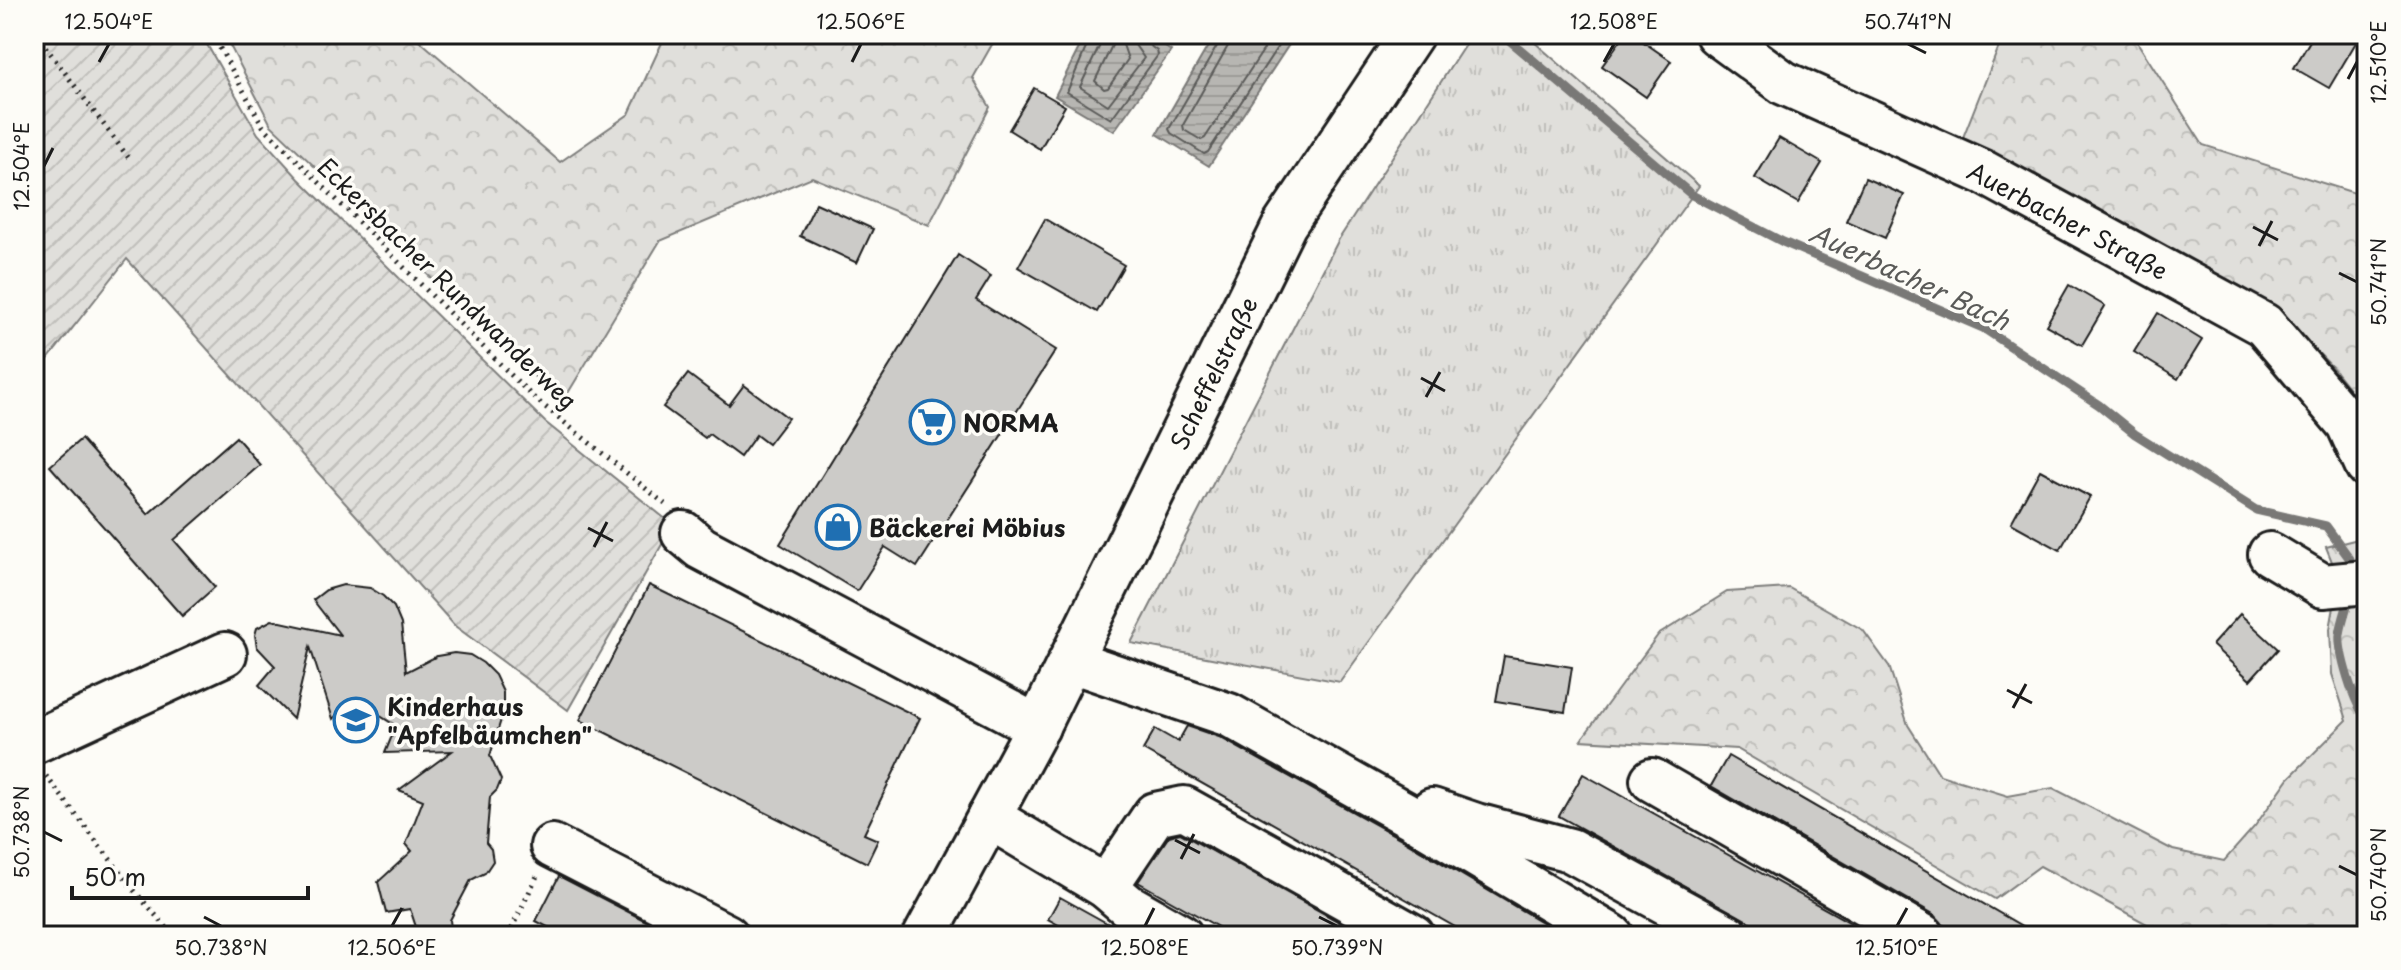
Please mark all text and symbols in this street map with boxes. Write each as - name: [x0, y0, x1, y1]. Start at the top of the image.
- text: 12.504°E: [65, 6, 153, 36]
- text: 12.506°E: [816, 6, 906, 36]
- text: 12.508°E: [1570, 6, 1658, 36]
- text: 50.741°N: [1864, 6, 1952, 36]
- text: 12.510°E: [2363, 21, 2393, 103]
- text: 12.504°E: [6, 122, 36, 210]
- street label: Eckersbacher Rundwanderweg: [310, 149, 586, 417]
- street label: Auerbacher Straße: [1961, 152, 2175, 288]
- water label: Auerbacher Bach: [1804, 213, 2017, 340]
- text: 50.741°N: [2363, 238, 2393, 326]
- street label: Scheffelstraße: [1160, 290, 1266, 456]
- supermarket icon: NORMA: [908, 398, 956, 446]
- place label: NORMA: [963, 404, 1059, 440]
- shop icon: Bäckerei Möbius: [814, 503, 862, 551]
- place label: Bäckerei Möbius: [869, 509, 1066, 545]
- place label: Kinderhaus "Apfelbäumchen": [387, 688, 592, 752]
- school or university icon: Kinderhaus "Apfelbäumchen": [332, 696, 380, 744]
- text: 50.738°N: [6, 785, 36, 879]
- text: 50.740°N: [2363, 827, 2393, 923]
- scale bar: [72, 850, 308, 900]
- text: 50 m: [84, 858, 146, 894]
- text: 50.738°N: [174, 932, 268, 962]
- text: 12.506°E: [347, 932, 437, 962]
- text: 12.508°E: [1101, 932, 1189, 962]
- text: 50.739°N: [1291, 932, 1383, 962]
- text: 12.510°E: [1856, 932, 1938, 962]

